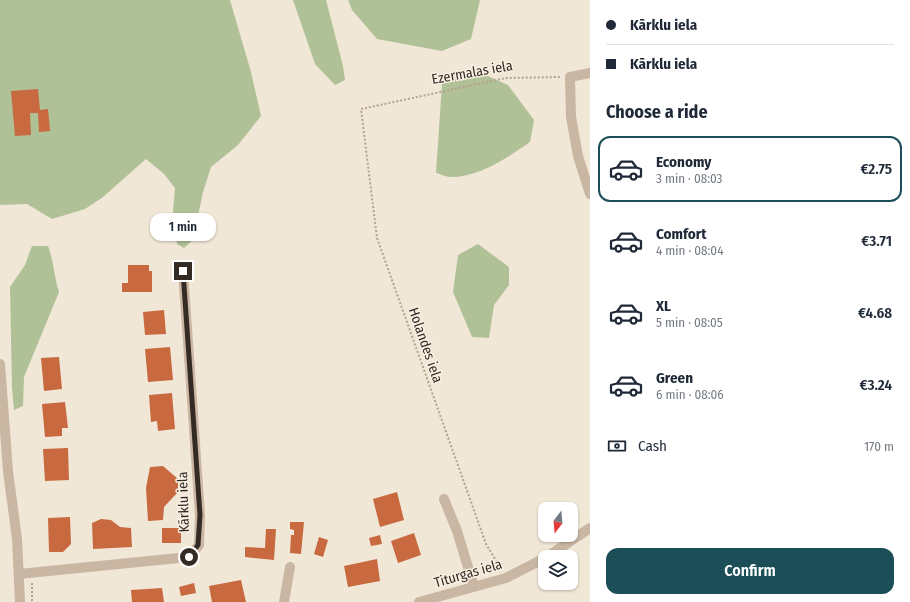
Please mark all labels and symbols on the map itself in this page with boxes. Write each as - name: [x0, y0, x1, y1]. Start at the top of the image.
- street label: Ezermalas iela: [430, 57, 514, 88]
- callout: 1 min: [150, 213, 216, 241]
- route end: [174, 262, 192, 280]
- street label: Holandes iela: [405, 305, 446, 385]
- street label: Kārklu iela: [174, 471, 193, 533]
- north arrow: [538, 502, 578, 542]
- route start: [180, 548, 198, 566]
- street label: Titurgas iela: [432, 556, 504, 591]

